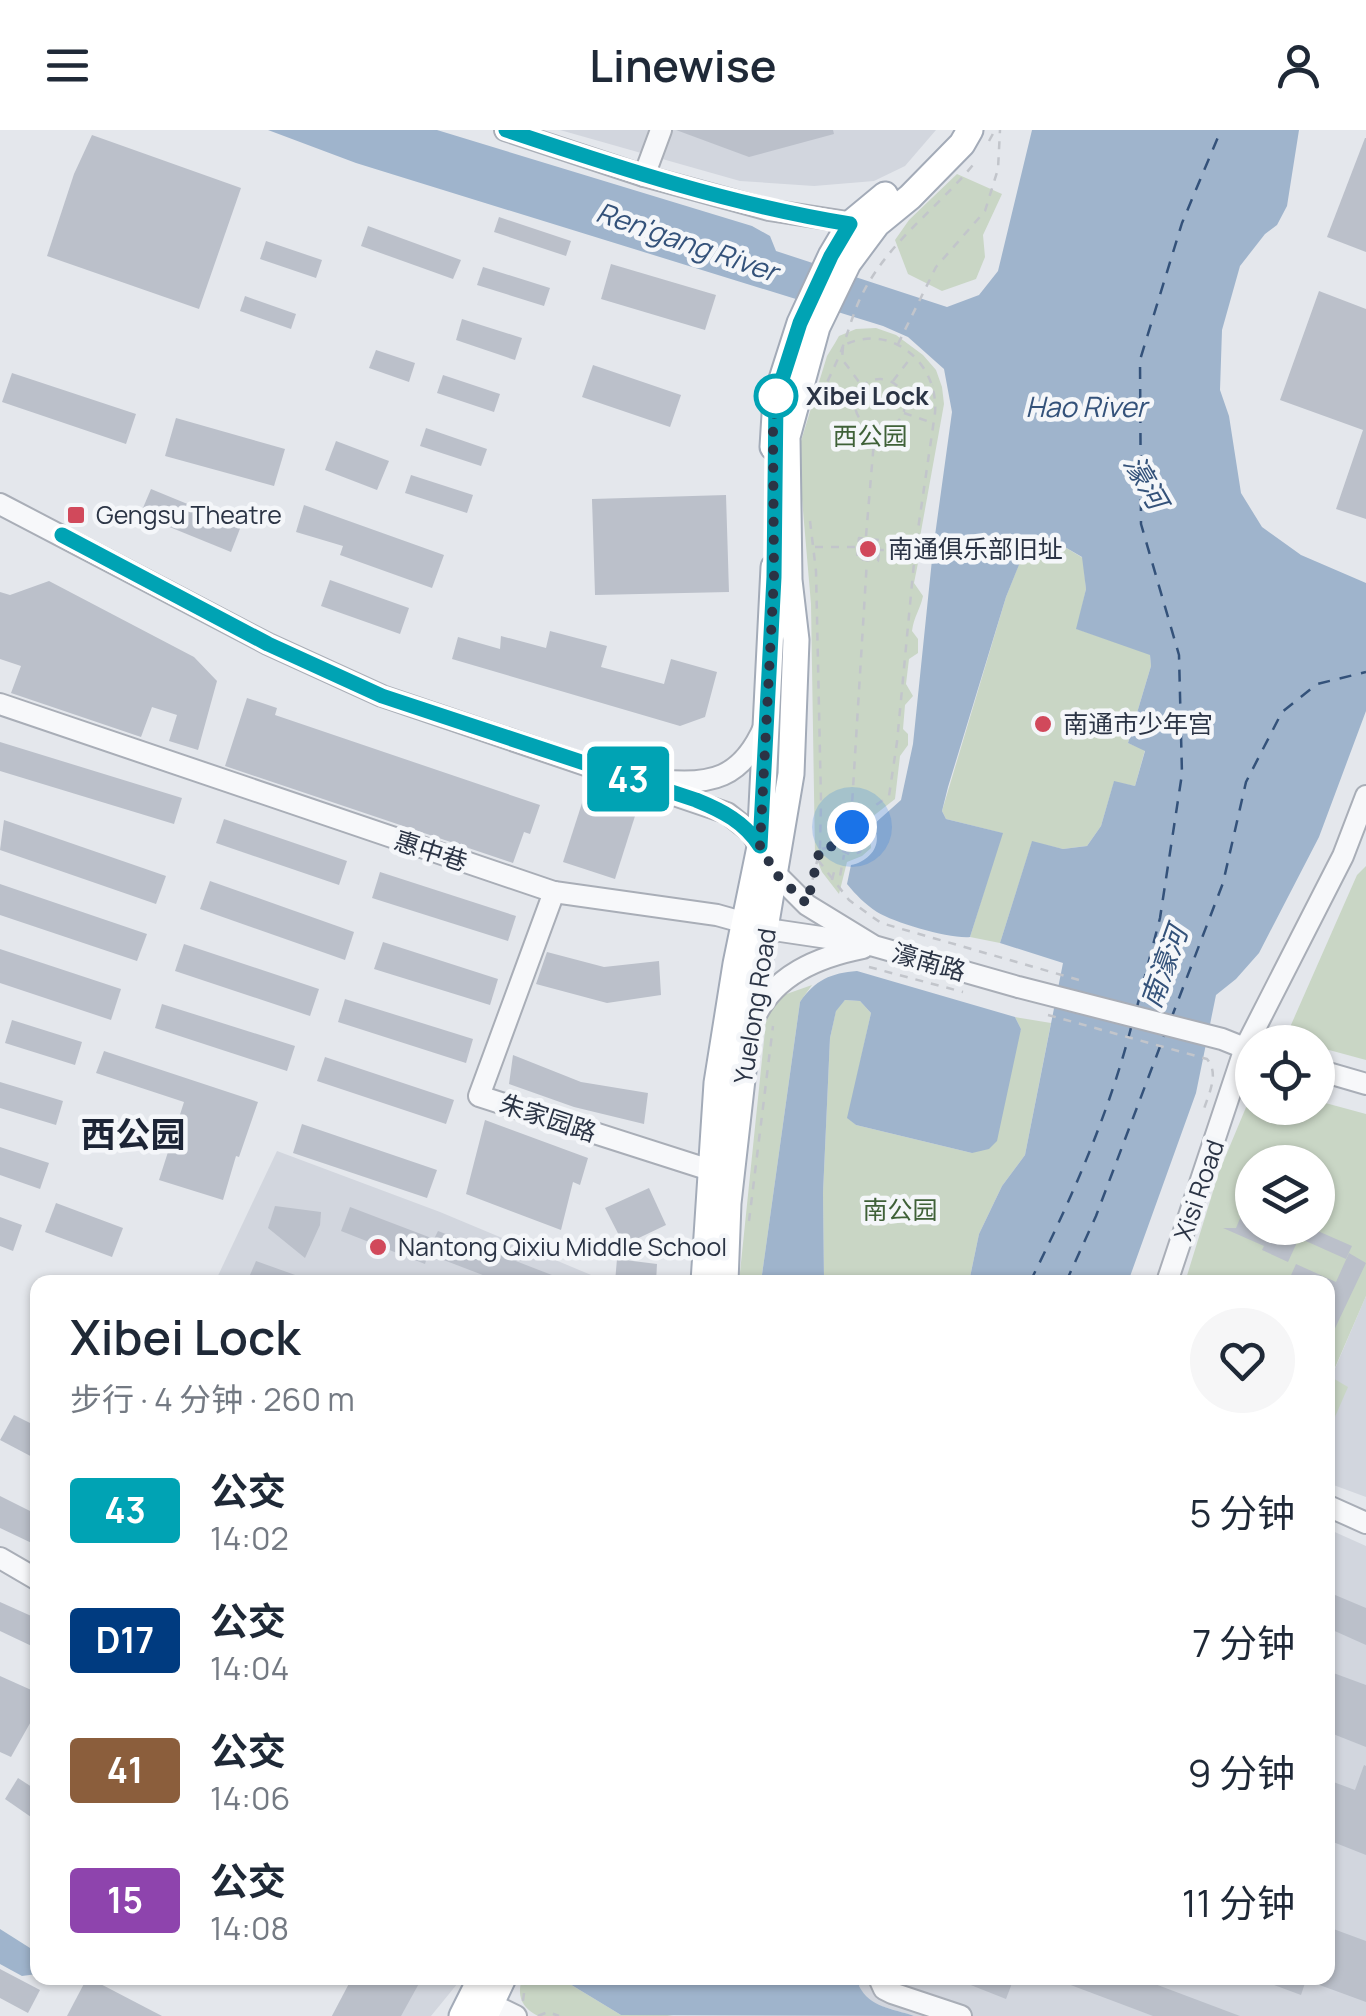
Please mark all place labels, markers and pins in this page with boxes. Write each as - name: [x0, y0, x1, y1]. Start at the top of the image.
- marker: Xibei Lock: [755, 375, 797, 417]
- place label: Xibei Lock: [806, 378, 929, 413]
- place label: Gengsu Theatre: [96, 497, 282, 532]
- marker: Gengsu Theatre: [65, 504, 87, 526]
- place label: 南通俱乐部旧址: [888, 531, 1063, 566]
- marker: 南通俱乐部旧址: [857, 538, 879, 560]
- place label: 南通市少年宫: [1063, 706, 1213, 741]
- marker: 南通市少年宫: [1032, 713, 1054, 735]
- place label: Nantong Qixiu Middle School: [398, 1229, 727, 1264]
- marker: Nantong Qixiu Middle School: [367, 1236, 389, 1258]

